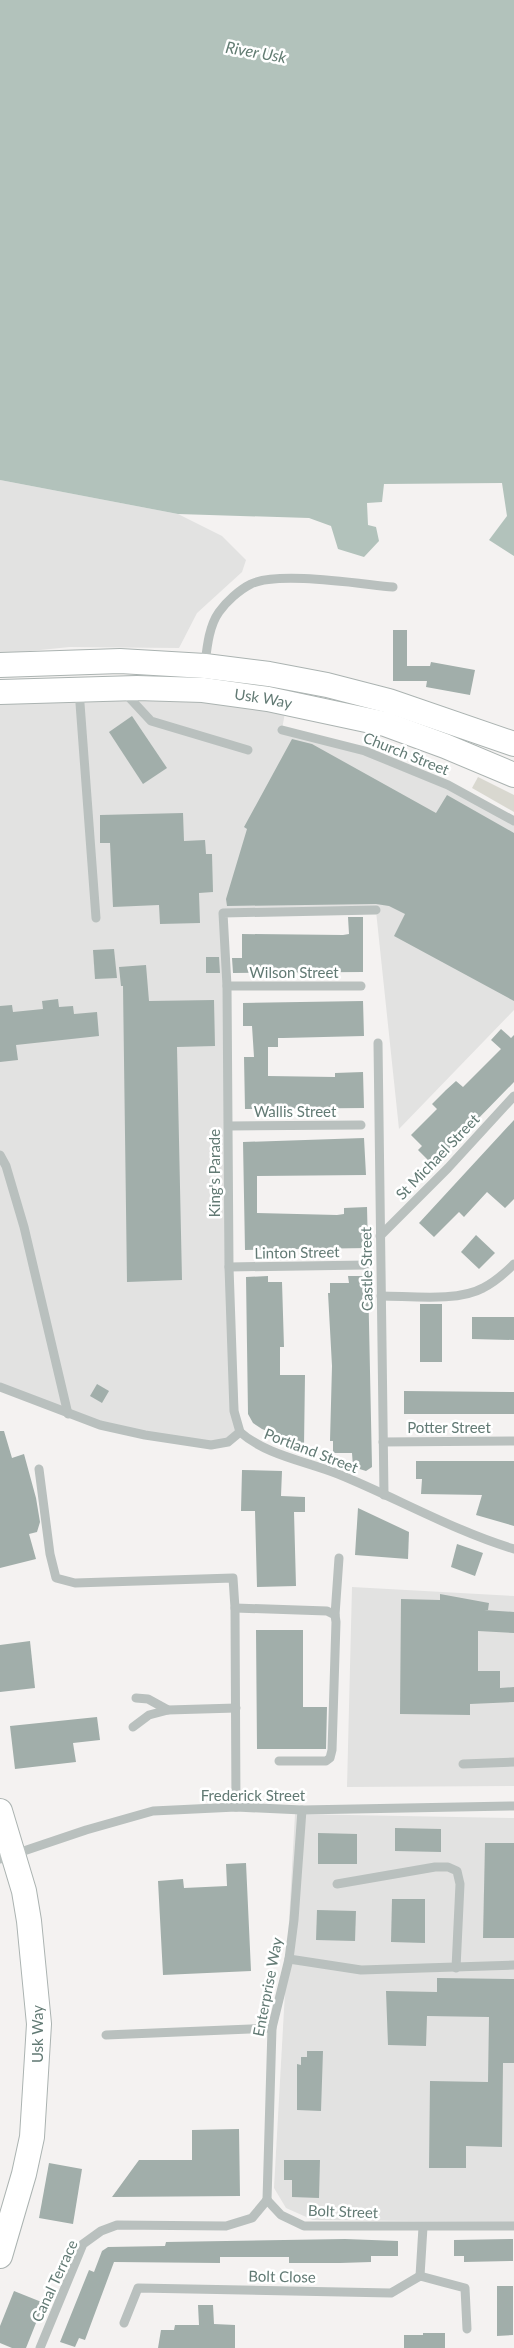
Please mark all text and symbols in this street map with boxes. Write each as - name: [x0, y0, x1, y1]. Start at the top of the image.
- water label: River Usk: [224, 37, 288, 66]
- street label: Usk Way: [233, 684, 294, 712]
- street label: Church Street: [361, 728, 452, 779]
- street label: Wilson Street: [249, 963, 339, 981]
- street label: Wallis Street: [254, 1102, 337, 1120]
- street label: St Michael Street: [392, 1109, 483, 1203]
- street label: King's Parade: [205, 1129, 223, 1217]
- street label: Castle Street: [356, 1226, 376, 1311]
- street label: Linton Street: [254, 1242, 340, 1262]
- street label: Potter Street: [407, 1418, 491, 1436]
- street label: Portland Street: [262, 1424, 361, 1476]
- street label: Frederick Street: [201, 1786, 306, 1804]
- street label: Enterprise Way: [249, 1935, 286, 2038]
- street label: Usk Way: [28, 2005, 46, 2063]
- street label: Bolt Street: [308, 2201, 379, 2221]
- street label: Canal Terrace: [27, 2237, 81, 2324]
- street label: Bolt Close: [248, 2266, 316, 2286]

